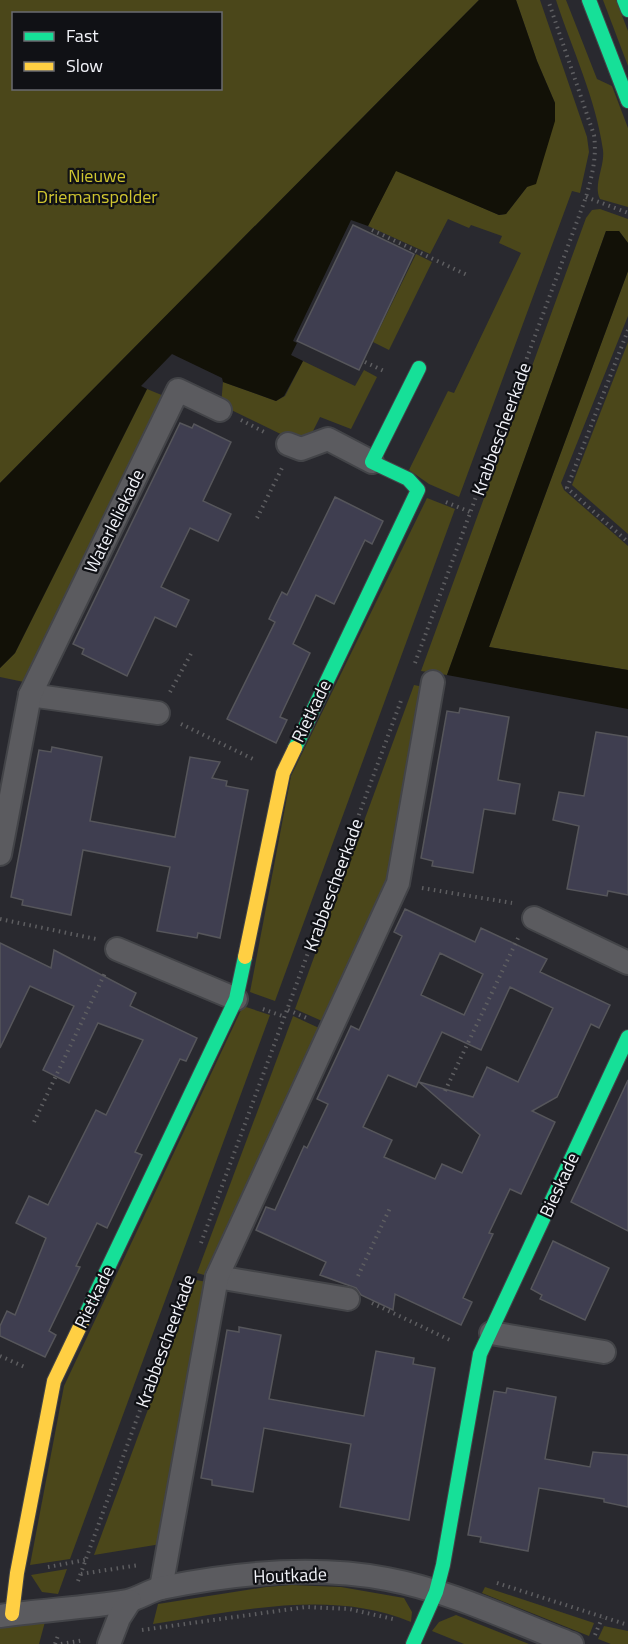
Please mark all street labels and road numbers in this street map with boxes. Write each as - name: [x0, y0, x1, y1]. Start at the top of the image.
- street label: Krabbescheerkade: [464, 359, 538, 499]
- street label: Waterleliekade: [77, 464, 151, 578]
- street label: Rietkade: [284, 675, 338, 747]
- street label: Krabbescheerkade: [296, 815, 370, 955]
- street label: Bieskade: [532, 1148, 586, 1222]
- street label: Rietkade: [67, 1261, 121, 1333]
- street label: Krabbescheerkade: [128, 1271, 202, 1411]
- street label: Houtkade: [253, 1560, 327, 1590]

